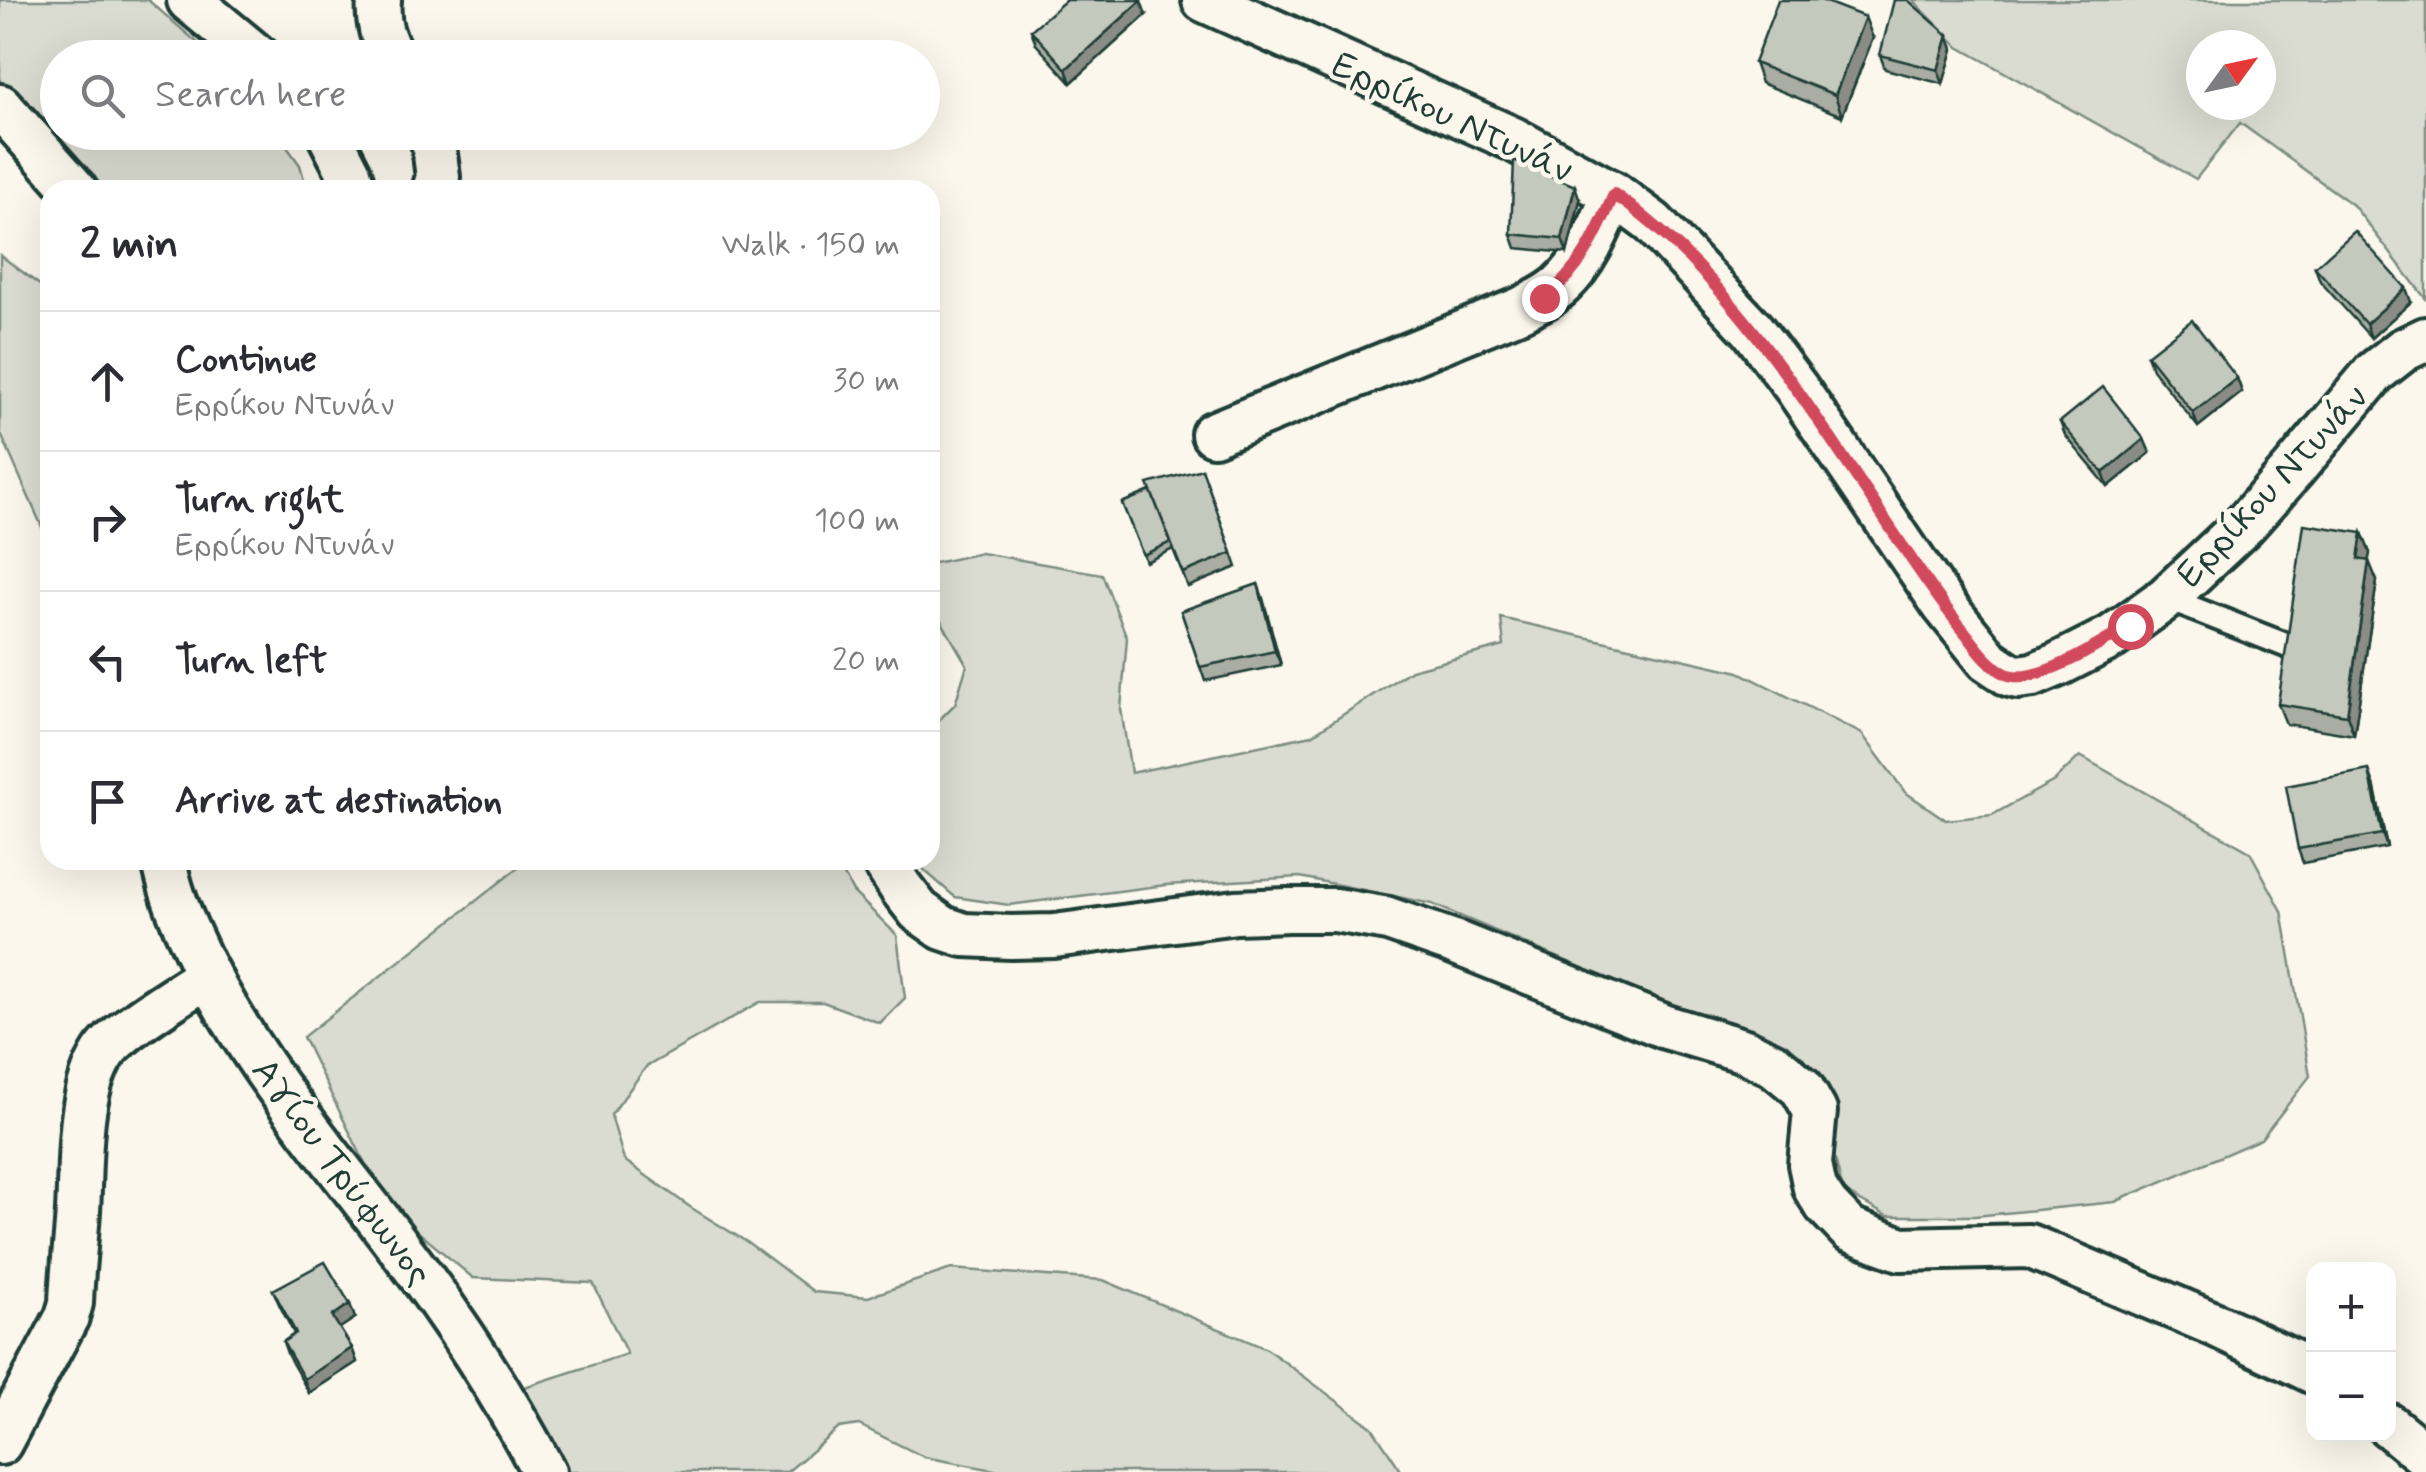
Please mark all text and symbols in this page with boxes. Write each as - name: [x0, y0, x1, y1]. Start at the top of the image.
- north arrow: [2186, 30, 2276, 120]
- search box: [40, 40, 940, 150]
- street label: Ερρίκου Ντυνάν: [1324, 41, 1580, 196]
- icon: search: [75, 68, 130, 123]
- text: Search here: [155, 71, 346, 120]
- text: 2 min: [80, 218, 179, 273]
- text: Walk · 150 m: [722, 224, 900, 266]
- route end: [1522, 276, 1568, 322]
- text: Continue: [175, 336, 317, 385]
- icon: ahead: [80, 354, 135, 409]
- text: 30 m: [833, 360, 900, 402]
- street label: Ερρίκου Ντυνάν: [2166, 375, 2380, 599]
- text: Ερρίκου Ντυνάν: [175, 385, 394, 427]
- text: Turn right: [175, 476, 344, 525]
- icon: right: [80, 494, 135, 549]
- text: 100 m: [814, 500, 900, 542]
- text: Ερρίκου Ντυνάν: [175, 525, 394, 567]
- route start: [2108, 604, 2154, 650]
- icon: left: [80, 634, 135, 689]
- text: Turn left: [175, 637, 327, 686]
- text: 20 m: [832, 640, 900, 682]
- icon: arrive: [80, 774, 135, 829]
- text: Arrive at destination: [175, 777, 502, 826]
- street label: Αγίου Τρύφωνος: [239, 1049, 443, 1296]
- map controls: [2306, 1262, 2396, 1442]
- button: +: [2306, 1262, 2396, 1352]
- button: −: [2306, 1352, 2396, 1442]

